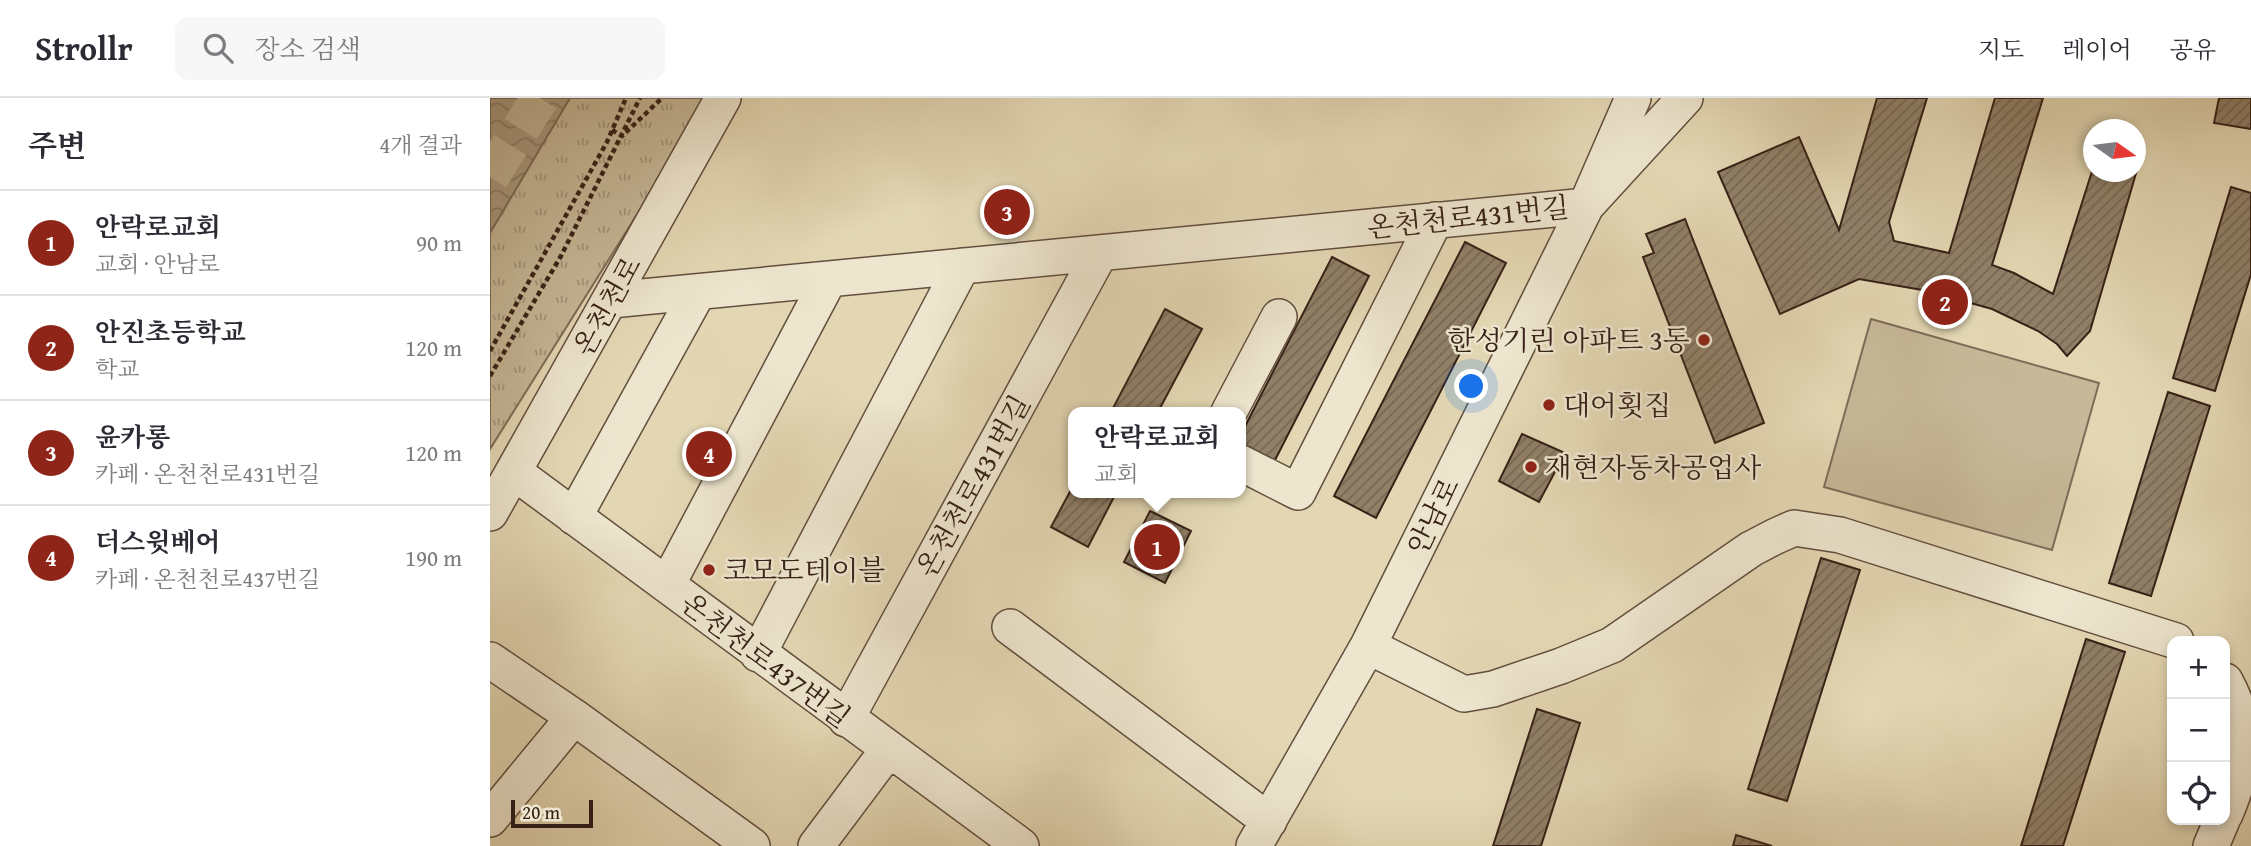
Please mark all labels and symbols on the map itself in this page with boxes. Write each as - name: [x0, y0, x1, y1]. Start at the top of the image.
- north arrow: [2083, 119, 2146, 182]
- pin: 3: [984, 186, 1030, 238]
- street label: 온천천로431번길: [1365, 186, 1571, 247]
- street label: 온천천로: [562, 249, 651, 363]
- pin: 2: [1922, 276, 1968, 328]
- place label: 한성기린 아파트 3동: [1448, 319, 1690, 360]
- marker: 한성기린 아파트 3동: [1696, 332, 1712, 348]
- your location: [1454, 369, 1488, 403]
- place label: 대어횟집: [1563, 384, 1671, 425]
- street label: 온천천로431번길: [905, 387, 1040, 584]
- marker: 대어횟집: [1541, 397, 1557, 413]
- pin: 4: [686, 428, 732, 480]
- place label: 재현자동차공업사: [1545, 446, 1761, 487]
- marker: 재현자동차공업사: [1523, 459, 1539, 475]
- street label: 안남로: [1396, 470, 1469, 561]
- pin: 1: [1134, 521, 1180, 573]
- place label: 코모도테이블: [723, 549, 885, 590]
- marker: 코모도테이블: [701, 562, 717, 578]
- street label: 온천천로437번길: [673, 582, 860, 737]
- scale bar: [511, 797, 593, 829]

